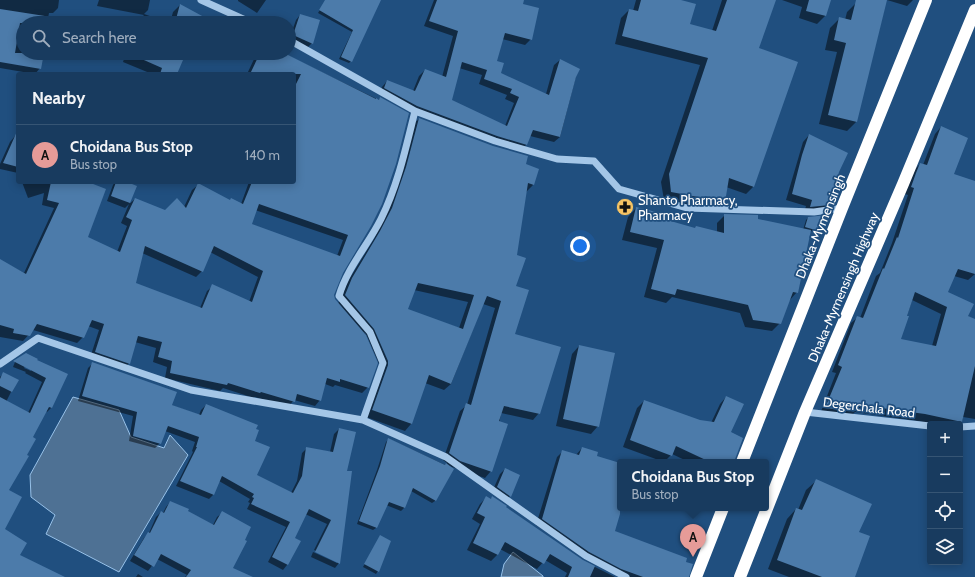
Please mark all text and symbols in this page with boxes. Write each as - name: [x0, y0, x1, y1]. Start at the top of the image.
- search box: [16, 16, 296, 60]
- icon: search: [30, 27, 52, 49]
- text: Search here: [62, 29, 137, 47]
- text: Nearby: [32, 88, 85, 108]
- text: Choidana Bus Stop: [70, 138, 193, 156]
- text: A: [41, 147, 49, 163]
- text: 140 m: [245, 147, 280, 163]
- text: Bus stop: [70, 156, 117, 172]
- street label: Dhaka-Mymensingh: [792, 171, 848, 281]
- place label: Shanto Pharmacy, Pharmacy: [638, 192, 738, 223]
- pharmacy icon: Shanto Pharmacy, Pharmacy: [615, 197, 635, 217]
- street label: Dhaka-Mymensingh Highway: [804, 209, 882, 364]
- your location: [570, 236, 590, 256]
- street label: Degerchala Road: [822, 393, 916, 421]
- map controls: [927, 421, 963, 565]
- button: +: [927, 421, 963, 457]
- button: −: [927, 457, 963, 493]
- popup: [617, 459, 769, 511]
- text: Choidana Bus Stop: [632, 468, 754, 486]
- text: Bus stop: [632, 486, 679, 502]
- button: locate: [927, 493, 963, 529]
- pin: A: [680, 524, 706, 557]
- button: layers: [927, 529, 963, 565]

